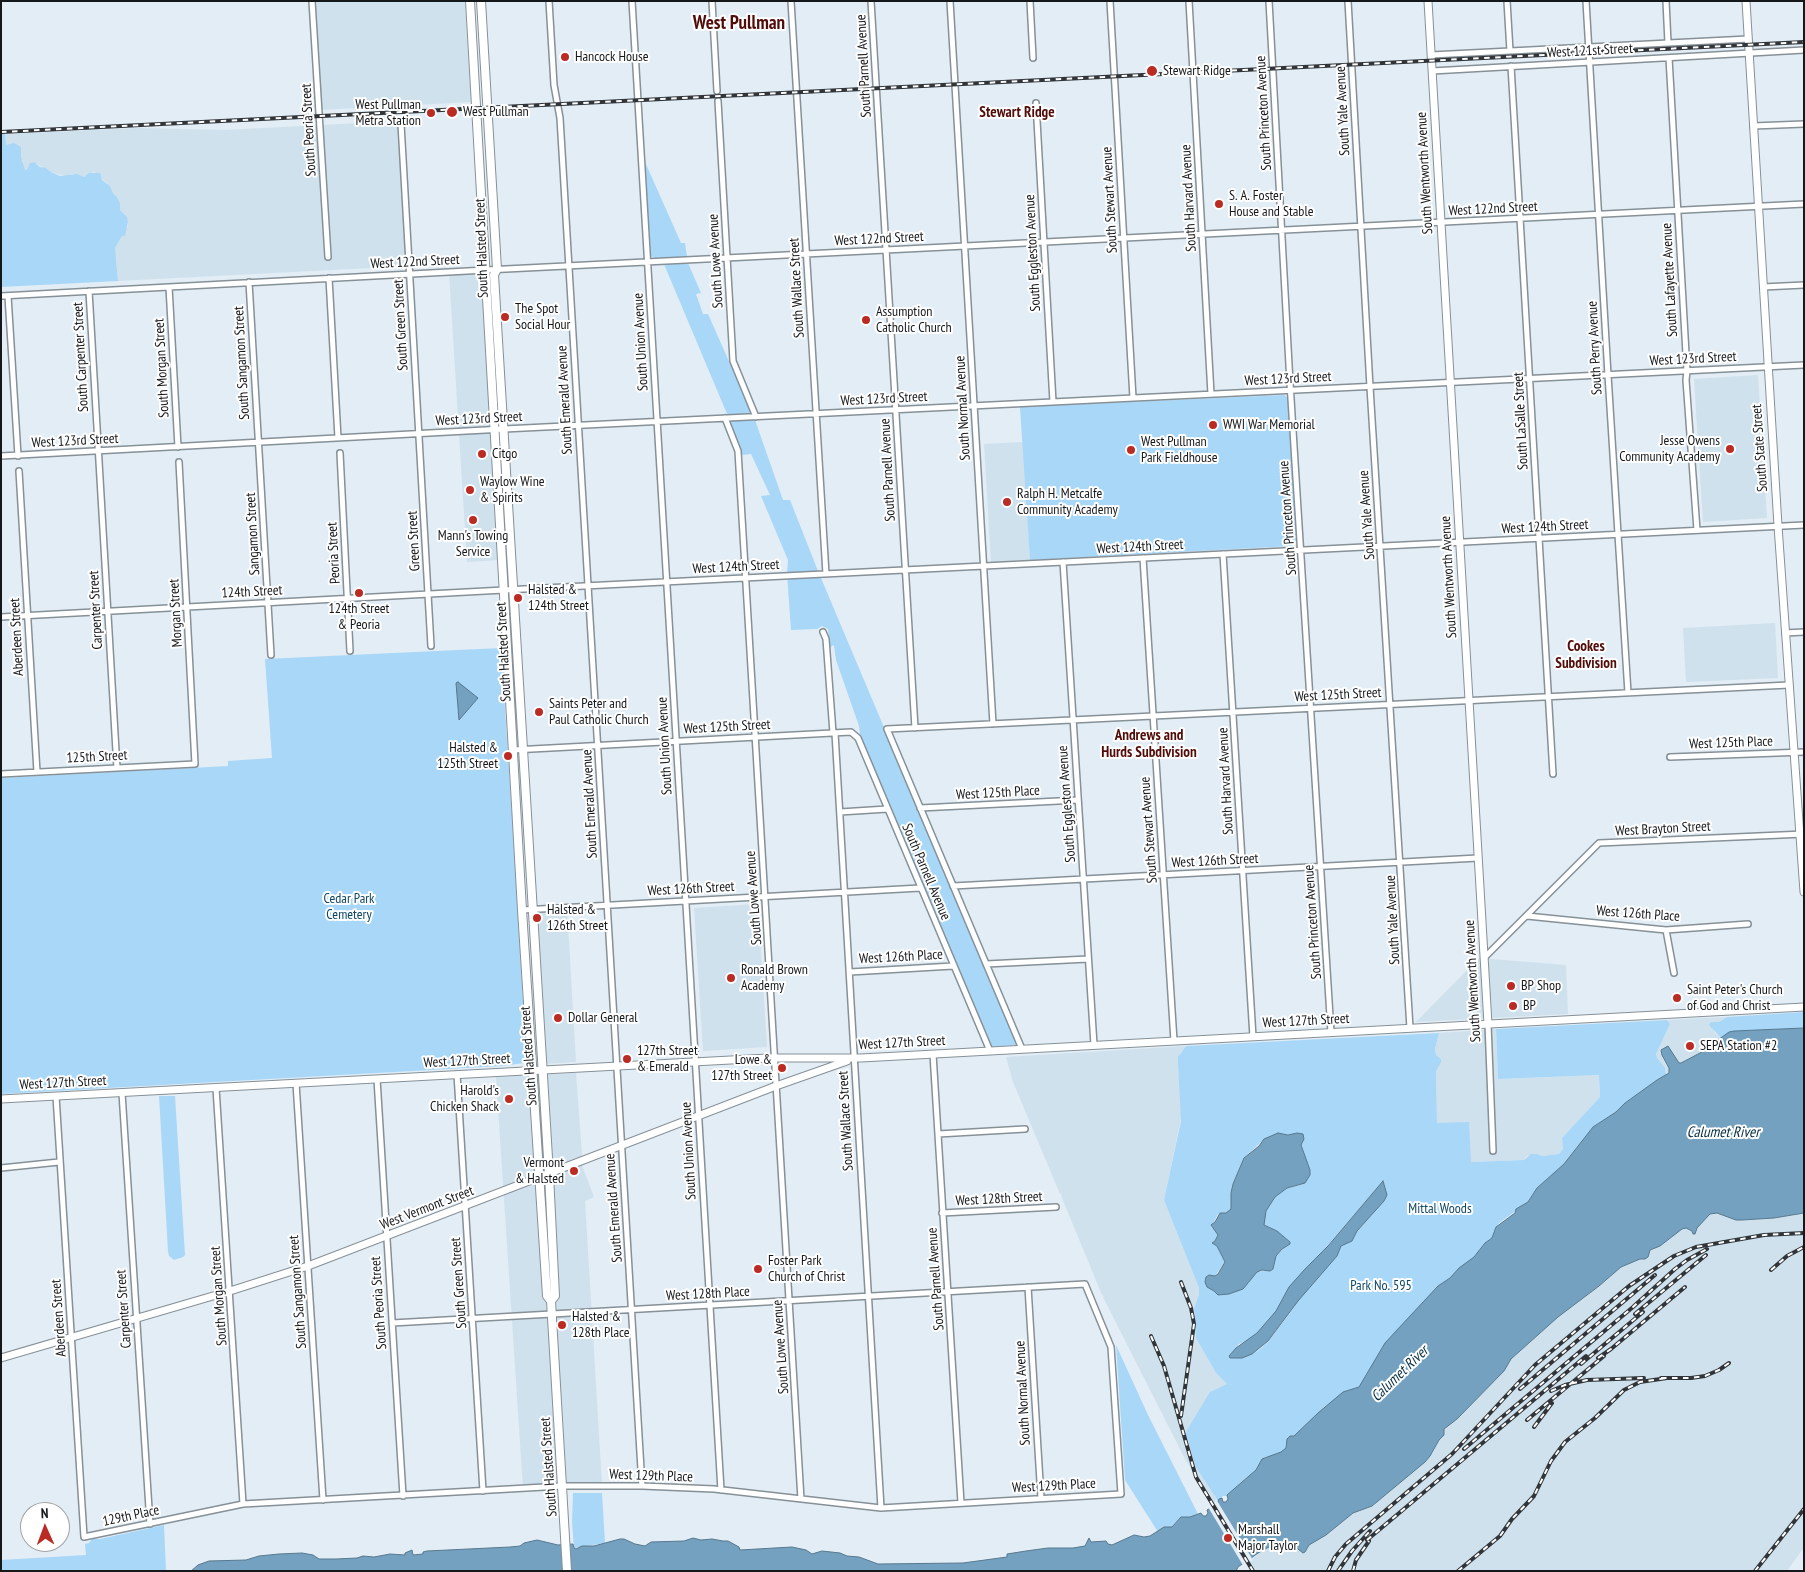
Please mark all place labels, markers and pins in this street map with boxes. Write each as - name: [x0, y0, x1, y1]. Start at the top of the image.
- place label: Hancock House: [575, 49, 649, 65]
- marker: Hancock House: [559, 51, 571, 63]
- place label: Stewart Ridge: [1163, 63, 1231, 79]
- marker: Stewart Ridge: [1145, 64, 1159, 78]
- place label: West Pullman Metra Station: [355, 97, 421, 130]
- place label: West Pullman: [463, 104, 529, 120]
- marker: West Pullman: [445, 105, 459, 119]
- marker: West Pullman Metra Station: [425, 107, 437, 119]
- place label: S. A. Foster House and Stable: [1229, 188, 1313, 220]
- marker: S. A. Foster House and Stable: [1213, 198, 1225, 210]
- place label: The Spot Social Hour: [515, 301, 570, 334]
- place label: Assumption Catholic Church: [876, 304, 952, 336]
- marker: The Spot Social Hour: [499, 311, 511, 323]
- marker: Assumption Catholic Church: [860, 314, 872, 326]
- place label: WWI War Memorial: [1223, 417, 1315, 433]
- marker: WWI War Memorial: [1207, 419, 1219, 431]
- place label: Jesse Owens Community Academy: [1619, 433, 1720, 466]
- place label: West Pullman Park Fieldhouse: [1141, 434, 1217, 467]
- marker: Jesse Owens Community Academy: [1724, 443, 1736, 455]
- marker: West Pullman Park Fieldhouse: [1125, 444, 1137, 456]
- place label: Citgo: [492, 446, 517, 462]
- marker: Citgo: [476, 448, 488, 460]
- place label: Waylow Wine & Spirits: [480, 474, 545, 507]
- marker: Waylow Wine & Spirits: [464, 484, 476, 496]
- place label: Ralph H. Metcalfe Community Academy: [1017, 486, 1118, 518]
- marker: Ralph H. Metcalfe Community Academy: [1001, 496, 1013, 508]
- marker: Mann's Towing Service: [467, 514, 479, 526]
- place label: Mann's Towing Service: [438, 528, 508, 560]
- place label: Halsted & 124th Street: [528, 582, 589, 614]
- marker: 124th Street & Peoria: [353, 587, 365, 599]
- marker: Halsted & 124th Street: [512, 592, 524, 604]
- place label: 124th Street & Peoria: [329, 601, 389, 634]
- place label: Saints Peter and Paul Catholic Church: [549, 696, 649, 729]
- marker: Saints Peter and Paul Catholic Church: [533, 706, 545, 718]
- place label: Halsted & 125th Street: [437, 740, 498, 772]
- marker: Halsted & 125th Street: [502, 750, 514, 762]
- place label: Halsted & 126th Street: [547, 902, 608, 934]
- marker: Halsted & 126th Street: [531, 912, 543, 924]
- place label: Ronald Brown Academy: [741, 962, 808, 994]
- marker: Ronald Brown Academy: [725, 972, 737, 984]
- place label: BP Shop: [1521, 978, 1561, 994]
- marker: BP Shop: [1505, 980, 1517, 992]
- place label: Saint Peter's Church of God and Christ: [1687, 982, 1783, 1014]
- marker: Saint Peter's Church of God and Christ: [1671, 992, 1683, 1004]
- place label: BP: [1523, 998, 1536, 1014]
- marker: BP: [1507, 1000, 1519, 1012]
- place label: Dollar General: [568, 1010, 638, 1026]
- marker: Dollar General: [552, 1012, 564, 1024]
- place label: SEPA Station #2: [1700, 1038, 1777, 1054]
- marker: SEPA Station #2: [1684, 1040, 1696, 1052]
- place label: 127th Street & Emerald: [637, 1043, 698, 1076]
- place label: Lowe & 127th Street: [711, 1052, 772, 1084]
- marker: 127th Street & Emerald: [621, 1053, 633, 1065]
- marker: Lowe & 127th Street: [776, 1062, 788, 1074]
- place label: Harold's Chicken Shack: [430, 1083, 499, 1116]
- marker: Harold's Chicken Shack: [503, 1093, 515, 1105]
- place label: Vermont & Halsted: [515, 1155, 564, 1188]
- marker: Vermont & Halsted: [568, 1165, 580, 1177]
- place label: Foster Park Church of Christ: [768, 1253, 845, 1285]
- marker: Foster Park Church of Christ: [752, 1263, 764, 1275]
- place label: Halsted & 128th Place: [572, 1309, 630, 1341]
- marker: Halsted & 128th Place: [556, 1319, 568, 1331]
- place label: Marshall Major Taylor: [1238, 1522, 1297, 1554]
- marker: Marshall Major Taylor: [1222, 1532, 1234, 1544]

